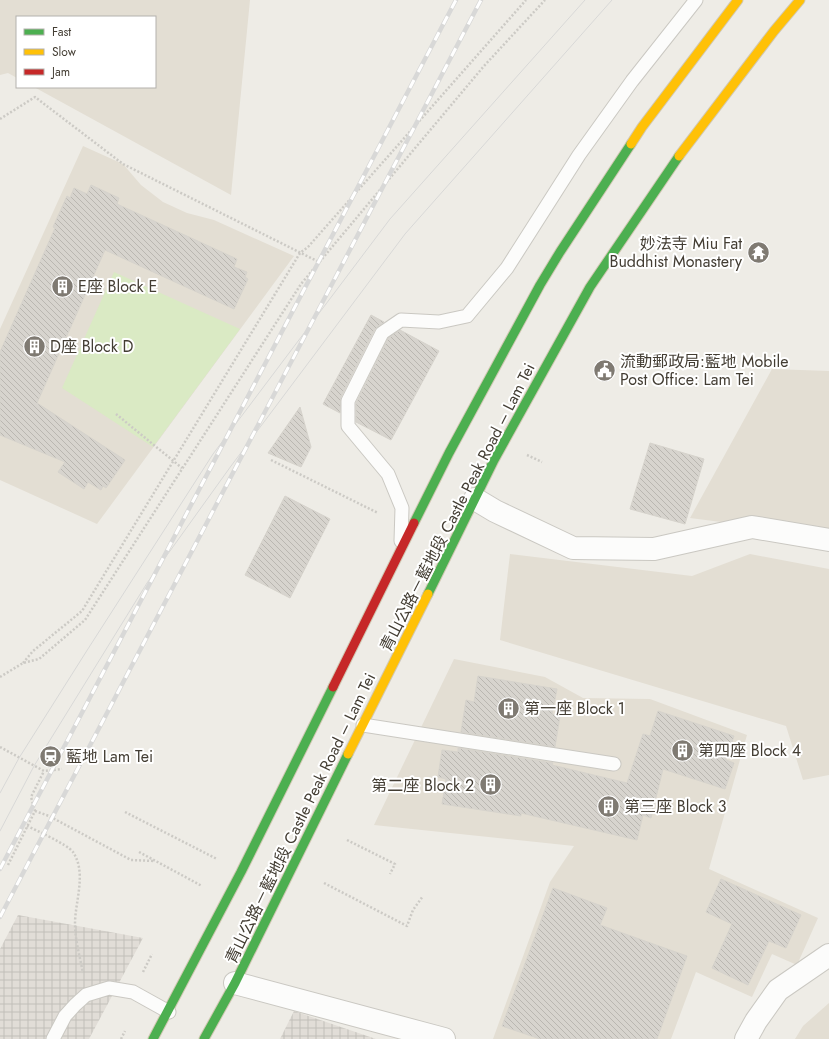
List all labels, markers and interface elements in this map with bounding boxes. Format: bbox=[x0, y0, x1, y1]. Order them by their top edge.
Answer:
legend bbox=[16, 16, 156, 88]
text: Fast bbox=[52, 23, 71, 41]
text: Slow bbox=[52, 43, 77, 61]
text: Jam bbox=[50, 63, 70, 81]
place label: 妙法寺 Miu Fat Buddhist Monastery bbox=[609, 232, 743, 273]
temple icon: 妙法寺 Miu Fat Buddhist Monastery bbox=[745, 239, 771, 265]
building icon: E座 Block E bbox=[49, 273, 75, 299]
place label: E座 Block E bbox=[78, 275, 157, 298]
building icon: D座 Block D bbox=[22, 333, 48, 359]
place label: D座 Block D bbox=[50, 335, 134, 358]
place label: 流動郵政局:藍地 Mobile Post Office: Lam Tei bbox=[620, 350, 789, 391]
public building icon: 流動郵政局:藍地 Mobile Post Office: Lam Tei bbox=[591, 357, 617, 383]
street label: 青山公路－藍地段 Castle Peak Road – Lam Tei bbox=[374, 359, 541, 655]
street label: 青山公路－藍地段 Castle Peak Road – Lam Tei bbox=[220, 669, 381, 967]
building icon: 第一座 Block 1 bbox=[496, 695, 522, 721]
place label: 第一座 Block 1 bbox=[524, 697, 625, 720]
building icon: 第四座 Block 4 bbox=[670, 737, 696, 763]
place label: 第四座 Block 4 bbox=[698, 739, 801, 762]
station icon: 藍地 Lam Tei bbox=[38, 743, 64, 769]
place label: 藍地 Lam Tei bbox=[66, 745, 153, 768]
building icon: 第二座 Block 2 bbox=[477, 772, 503, 798]
place label: 第二座 Block 2 bbox=[371, 774, 474, 797]
building icon: 第三座 Block 3 bbox=[596, 793, 622, 819]
place label: 第三座 Block 3 bbox=[624, 795, 727, 818]

